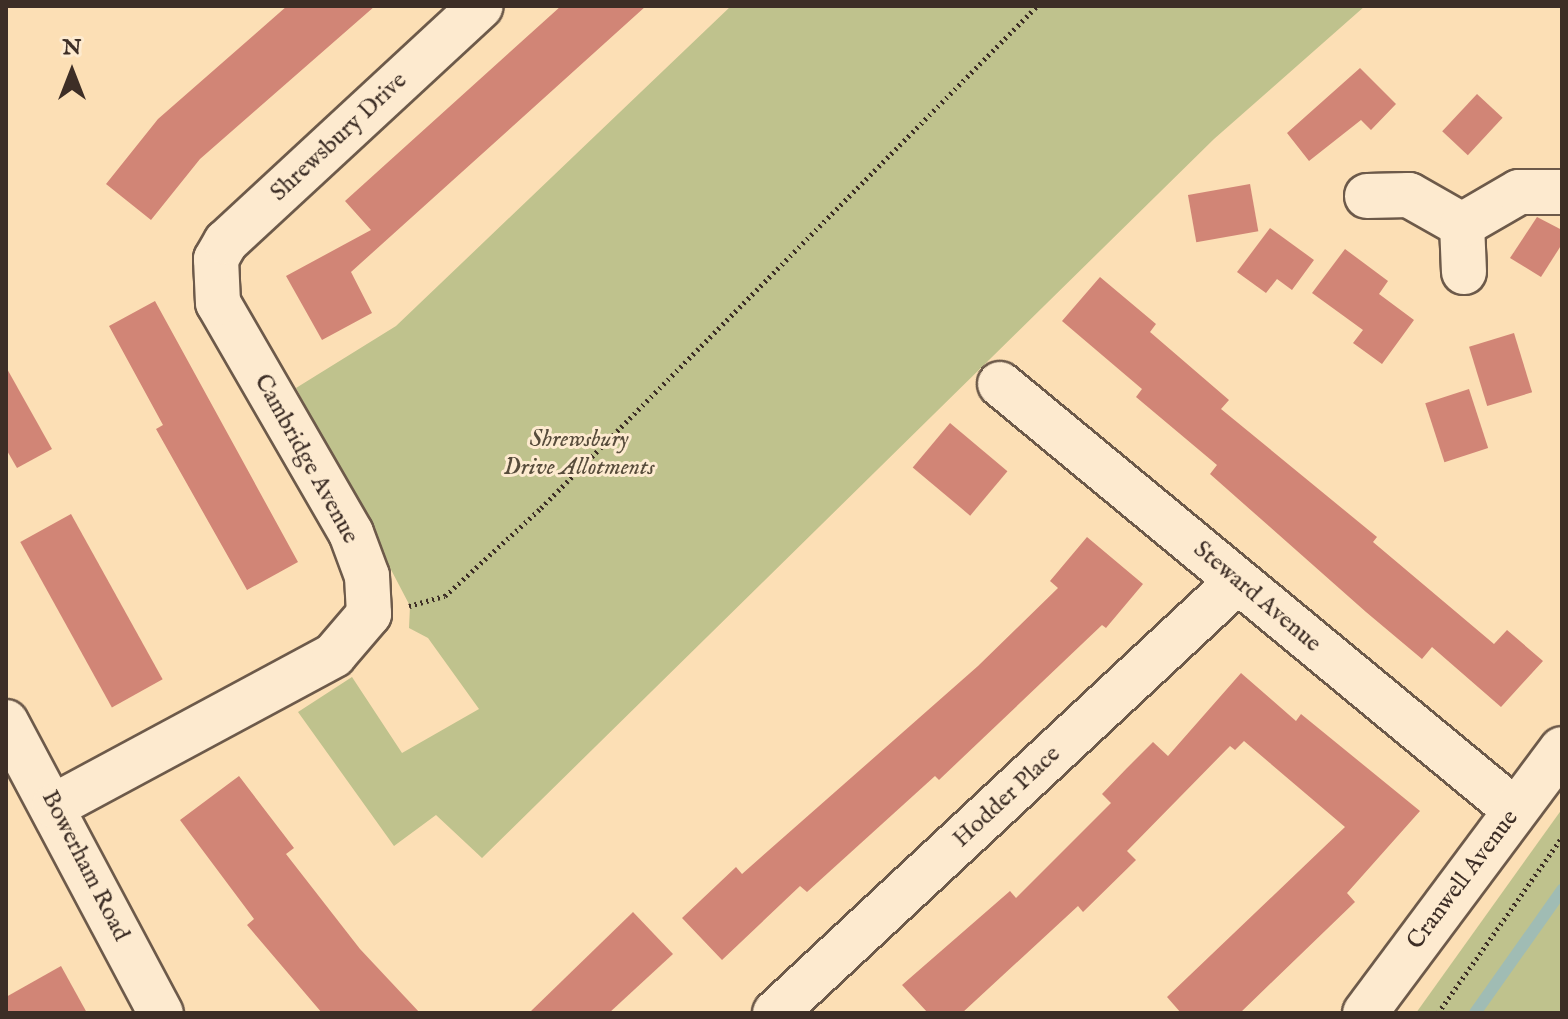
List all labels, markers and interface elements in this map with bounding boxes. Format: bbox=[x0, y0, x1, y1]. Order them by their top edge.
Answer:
north arrow bbox=[32, 32, 112, 112]
text: N bbox=[62, 34, 82, 62]
street label: Shrewsbury Drive bbox=[265, 66, 413, 208]
street label: Cambridge Avenue bbox=[248, 369, 364, 549]
park label: Shrewsbury Drive Allotments bbox=[504, 426, 654, 482]
street label: Steward Avenue bbox=[1187, 535, 1327, 659]
street label: Hodder Place bbox=[947, 740, 1067, 854]
street label: Bowerham Road bbox=[35, 786, 135, 946]
street label: Cranwell Avenue bbox=[1401, 805, 1525, 955]

